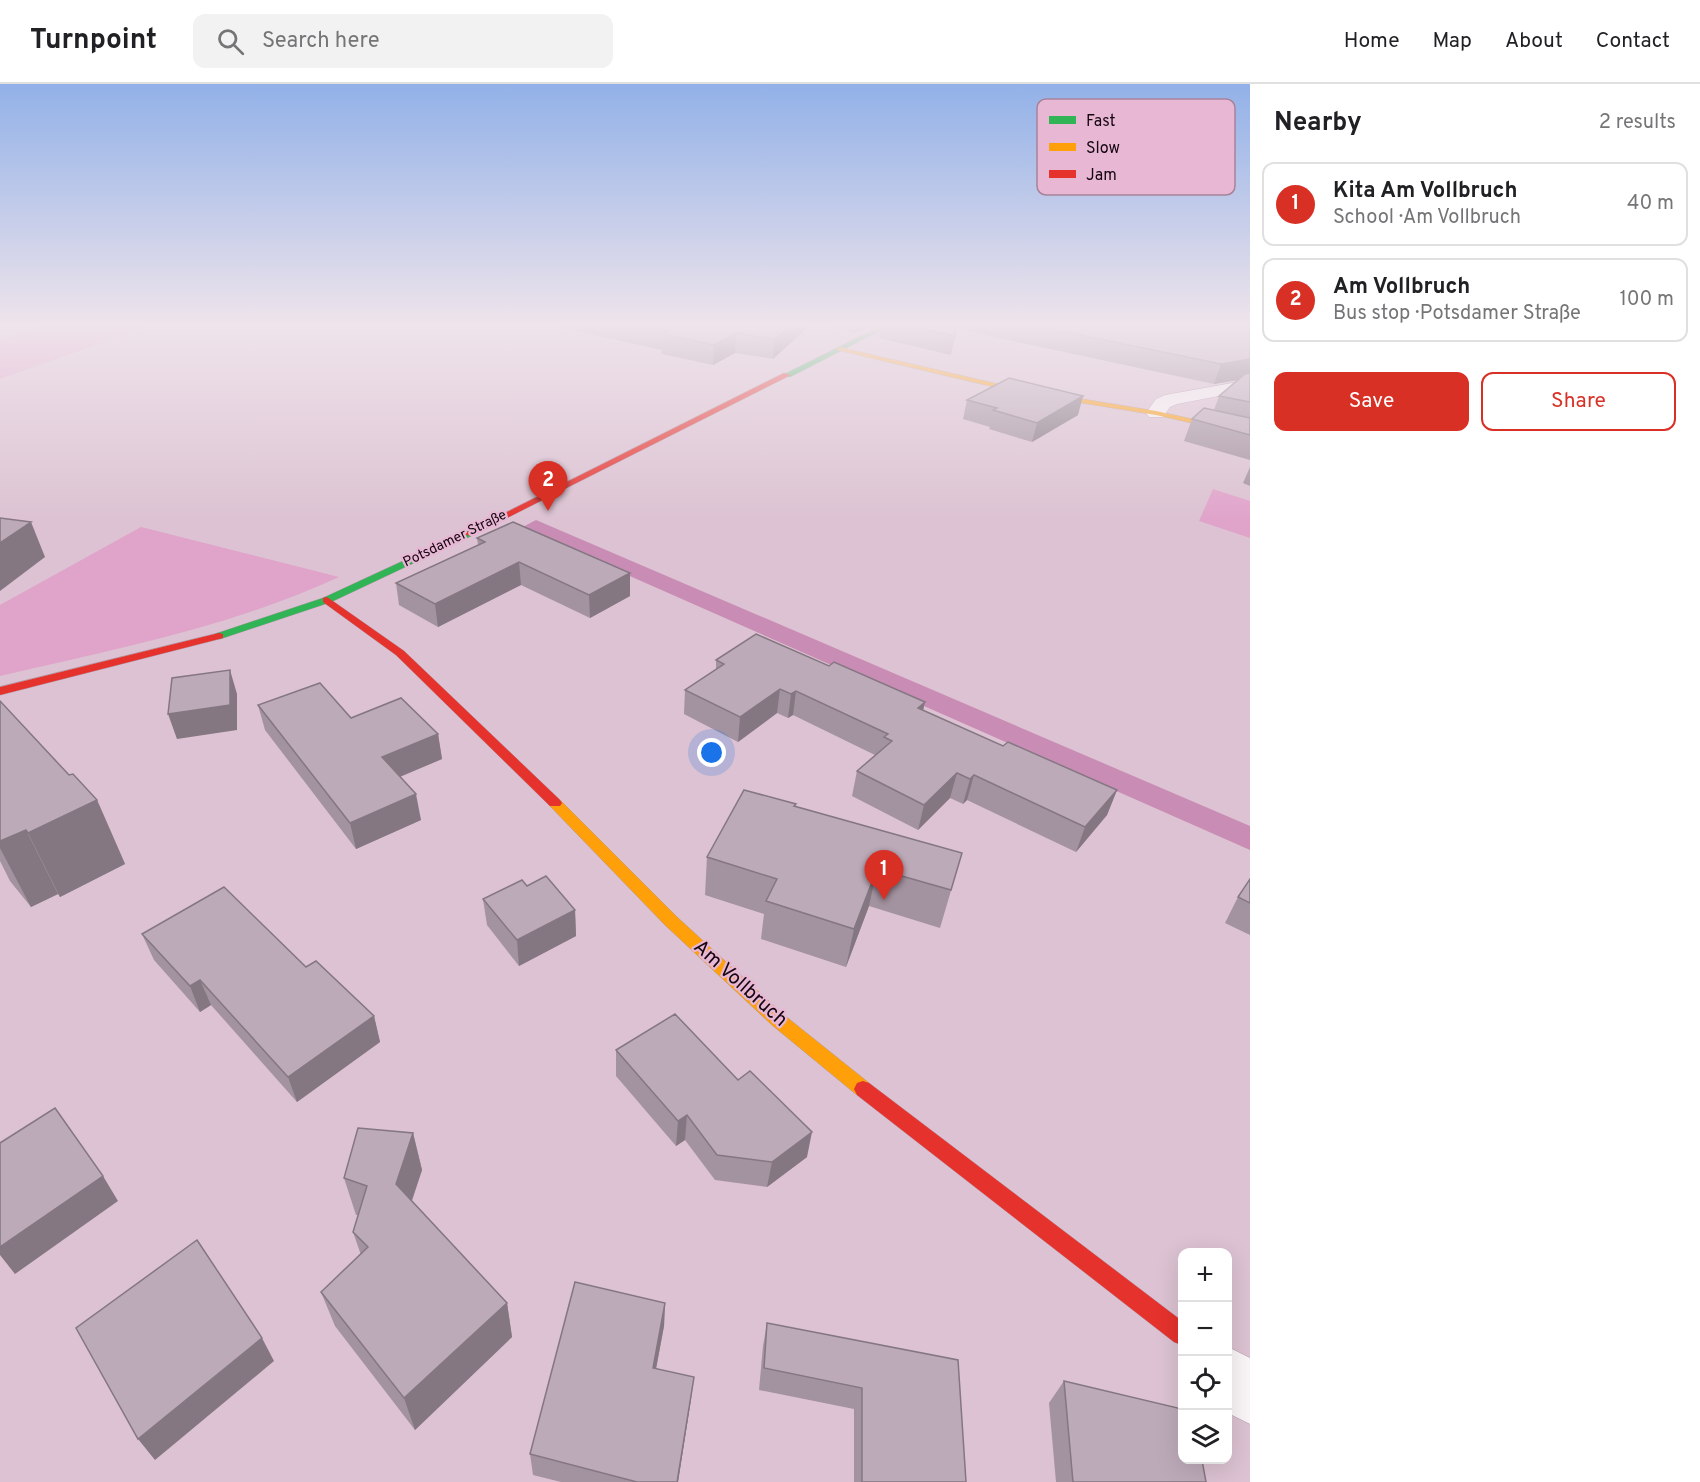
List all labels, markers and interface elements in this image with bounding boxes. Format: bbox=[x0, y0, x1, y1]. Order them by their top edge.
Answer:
search box bbox=[193, 14, 613, 68]
text: Turnpoint bbox=[30, 23, 157, 59]
icon: search bbox=[214, 25, 247, 58]
text: Search here bbox=[262, 28, 379, 55]
text: Home bbox=[1344, 28, 1400, 55]
text: Map bbox=[1433, 28, 1472, 55]
text: About bbox=[1505, 28, 1563, 55]
text: Contact bbox=[1596, 28, 1670, 55]
legend bbox=[1037, 99, 1235, 195]
text: Nearby bbox=[1274, 107, 1362, 140]
text: 2 results bbox=[1599, 110, 1676, 136]
text: Fast bbox=[1086, 112, 1116, 132]
text: Slow bbox=[1086, 139, 1120, 159]
text: Jam bbox=[1086, 166, 1117, 186]
text: Kita Am Vollbruch bbox=[1333, 178, 1518, 205]
text: 1 bbox=[1292, 191, 1300, 217]
text: 40 m bbox=[1627, 191, 1674, 217]
text: School · Am Vollbruch bbox=[1333, 205, 1521, 231]
text: Am Vollbruch bbox=[1333, 274, 1470, 301]
text: 2 bbox=[1289, 287, 1302, 313]
text: 100 m bbox=[1619, 287, 1674, 313]
text: Bus stop · Potsdamer Straße bbox=[1333, 301, 1581, 327]
button: Save bbox=[1274, 372, 1469, 431]
button: Share bbox=[1481, 372, 1676, 431]
pin: 2 bbox=[528, 462, 568, 511]
street label: Potsdamer Straße bbox=[401, 507, 509, 571]
your location bbox=[697, 738, 726, 767]
pin: 1 bbox=[864, 850, 904, 900]
street label: Am Vollbruch bbox=[687, 935, 793, 1033]
map controls bbox=[1178, 1248, 1232, 1464]
button: + bbox=[1178, 1248, 1232, 1302]
button: − bbox=[1178, 1302, 1232, 1356]
button: locate bbox=[1178, 1356, 1232, 1410]
button: layers bbox=[1178, 1410, 1232, 1464]

